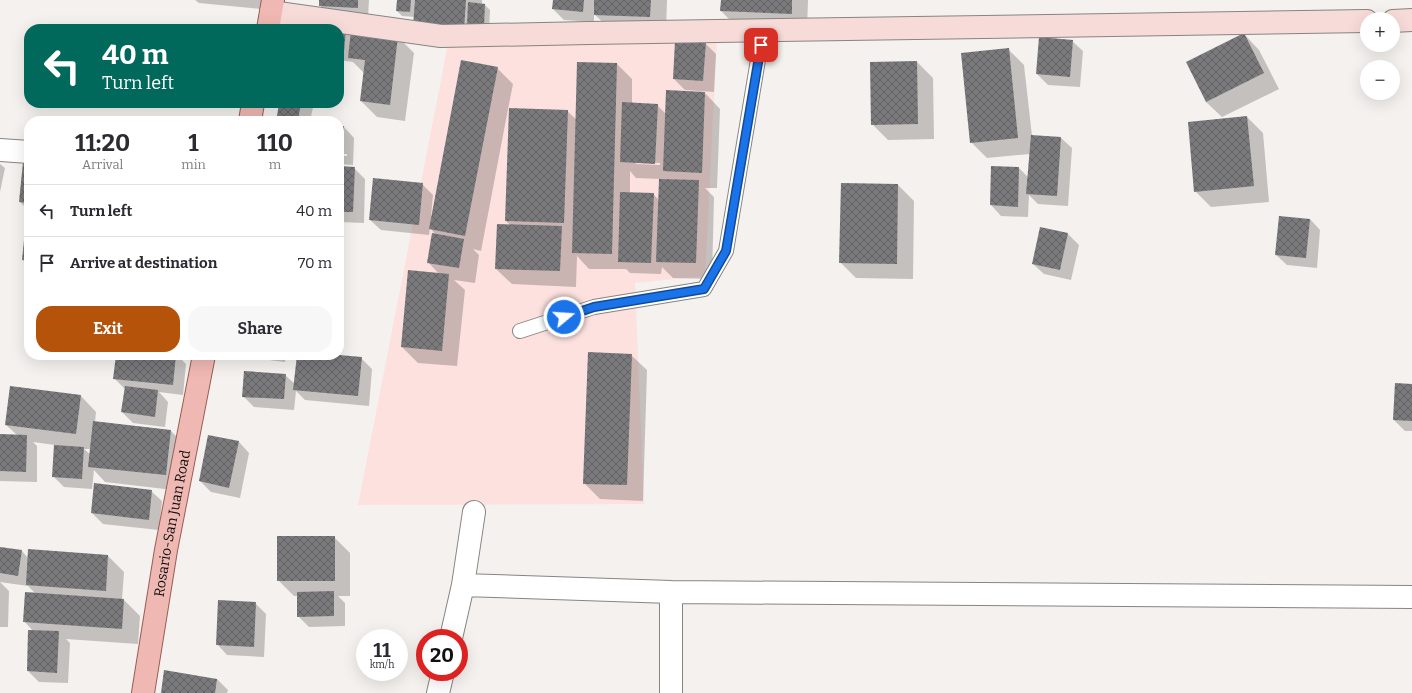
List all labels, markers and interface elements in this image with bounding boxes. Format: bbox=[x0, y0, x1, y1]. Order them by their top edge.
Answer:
map controls bbox=[1360, 12, 1400, 100]
button: + bbox=[1360, 12, 1400, 52]
pin bbox=[744, 28, 778, 62]
icon: arrive bbox=[750, 34, 772, 56]
text: 40 m bbox=[102, 38, 169, 71]
icon: left bbox=[36, 40, 88, 92]
button: − bbox=[1360, 60, 1400, 100]
text: Turn left bbox=[102, 72, 174, 94]
text: 11:20 bbox=[75, 129, 130, 157]
text: 1 bbox=[188, 129, 199, 157]
text: 110 bbox=[257, 129, 293, 157]
text: Arrival bbox=[82, 157, 123, 172]
text: min bbox=[181, 157, 206, 172]
text: m bbox=[269, 157, 281, 172]
icon: left bbox=[36, 200, 58, 222]
text: Turn left bbox=[70, 202, 132, 220]
text: 40 m bbox=[296, 202, 332, 220]
icon: arrive bbox=[36, 252, 58, 274]
text: Arrive at destination bbox=[70, 254, 217, 272]
text: 70 m bbox=[298, 254, 332, 272]
position arrow bbox=[543, 296, 585, 338]
button: Exit bbox=[36, 306, 180, 352]
button: Share bbox=[188, 306, 332, 352]
street label: Rosario-San Juan Road bbox=[150, 449, 194, 598]
speed limit sign: 20 bbox=[416, 629, 468, 681]
text: 11 bbox=[373, 638, 391, 662]
text: km/h bbox=[370, 659, 394, 671]

